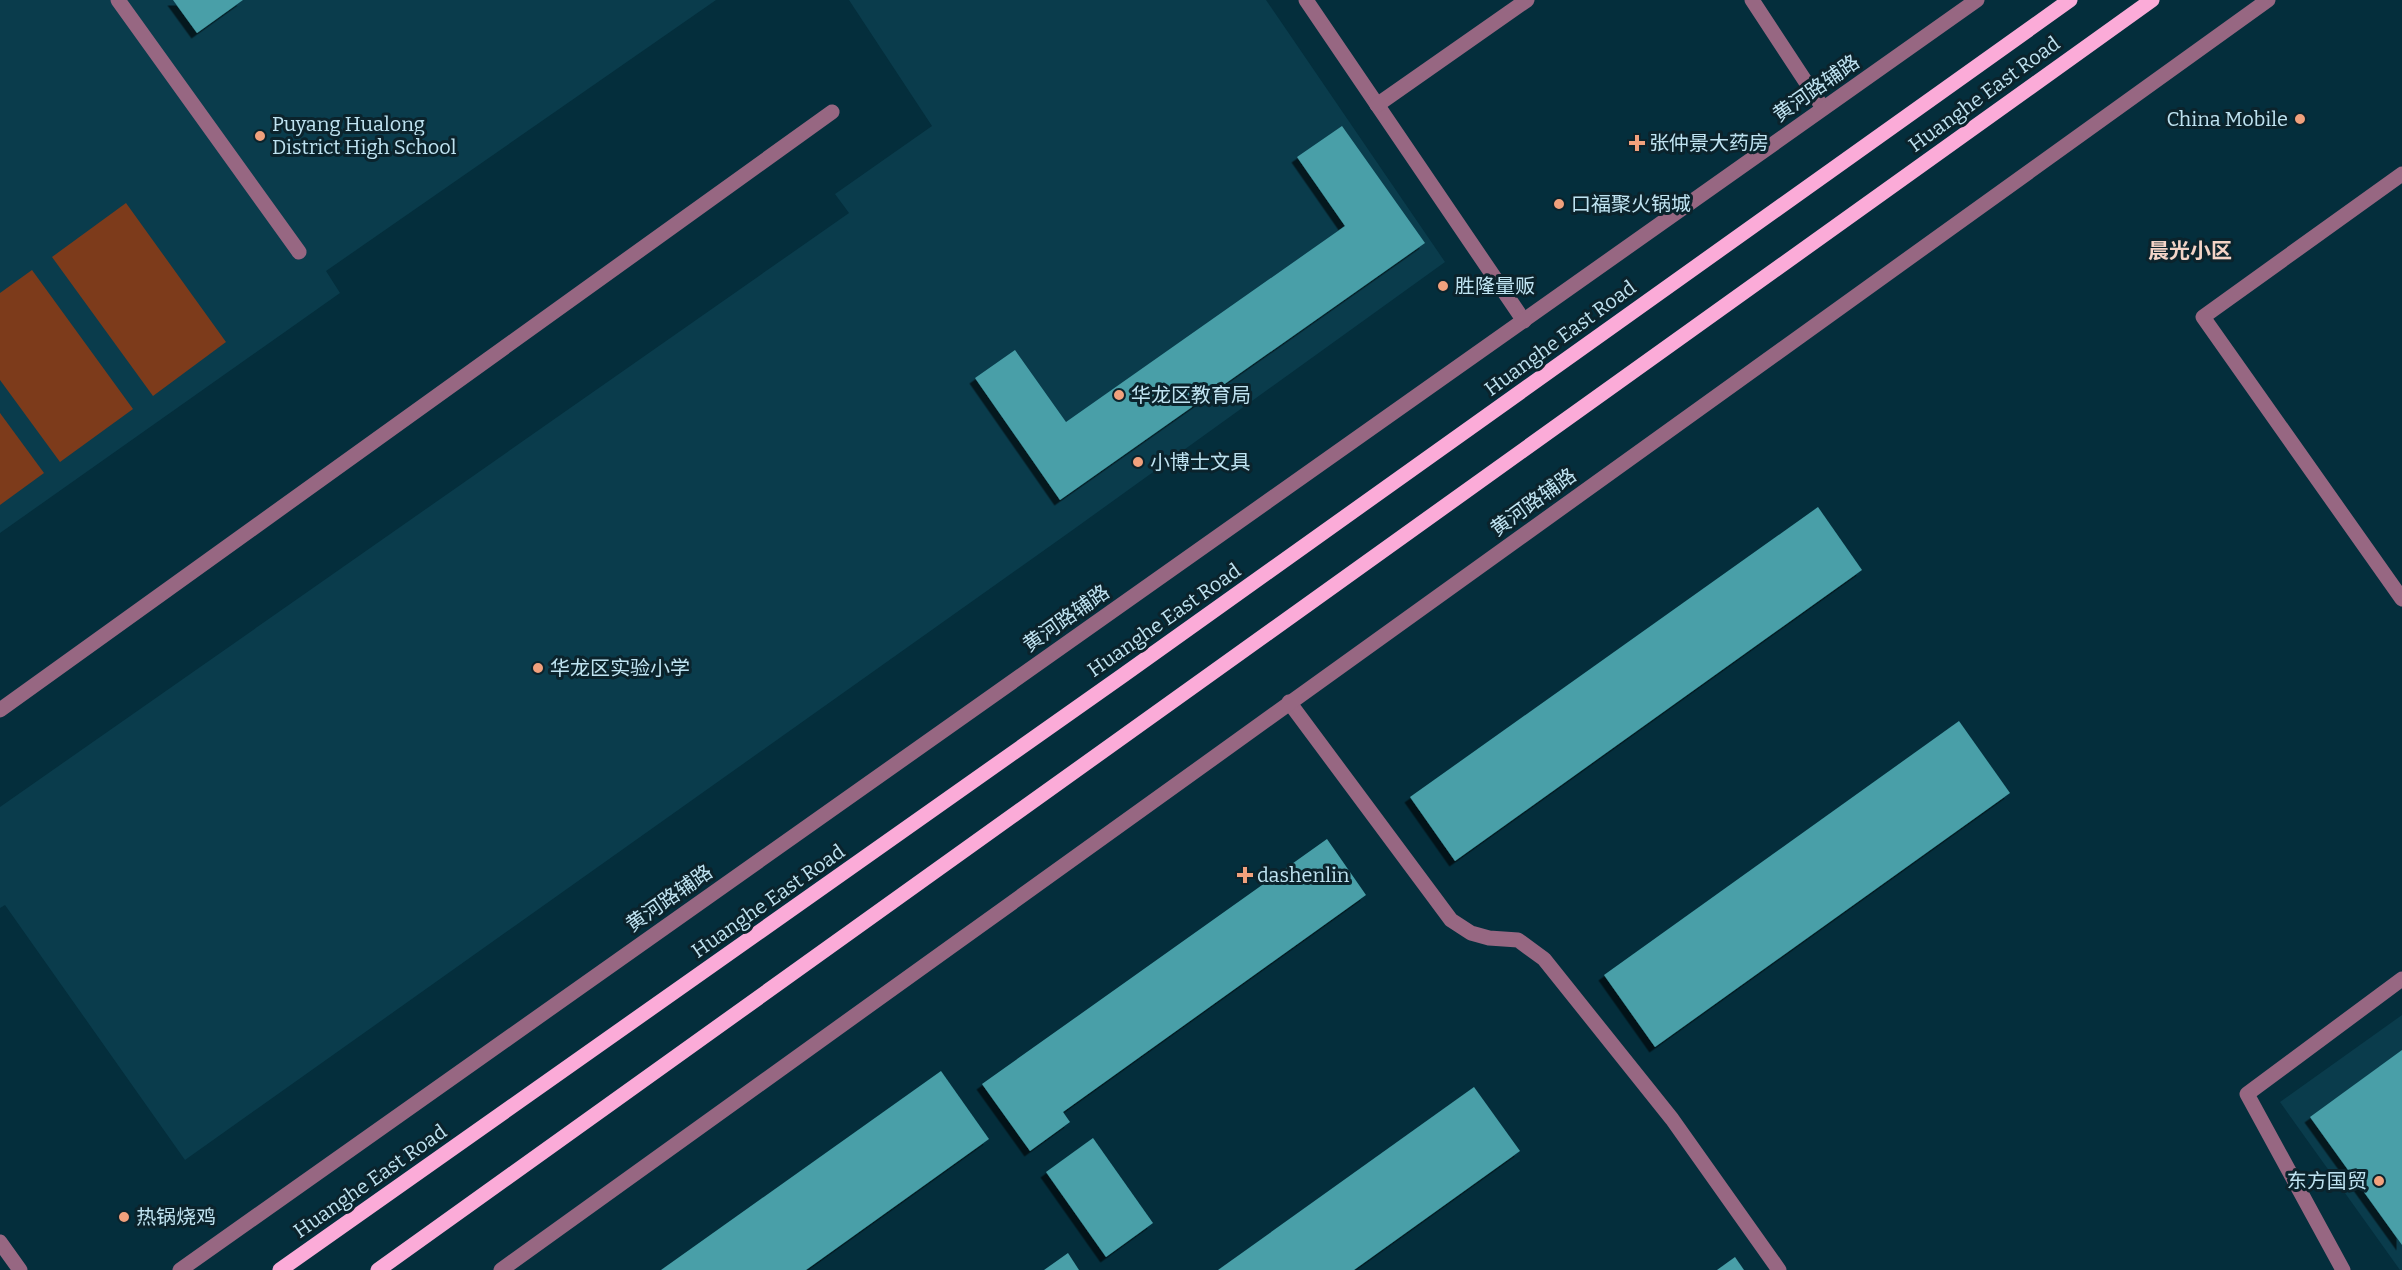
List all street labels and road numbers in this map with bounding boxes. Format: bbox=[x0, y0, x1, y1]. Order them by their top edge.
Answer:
street label: Huanghe East Road bbox=[1904, 31, 2064, 157]
street label: 黄河路辅路 bbox=[1768, 49, 1864, 127]
street label: Huanghe East Road bbox=[1480, 275, 1640, 401]
street label: 黄河路辅路 bbox=[1485, 463, 1581, 541]
street label: Huanghe East Road bbox=[1083, 558, 1245, 682]
street label: 黄河路辅路 bbox=[1018, 579, 1114, 657]
street label: Huanghe East Road bbox=[687, 839, 849, 963]
street label: 黄河路辅路 bbox=[621, 859, 717, 937]
street label: Huanghe East Road bbox=[289, 1119, 451, 1243]

